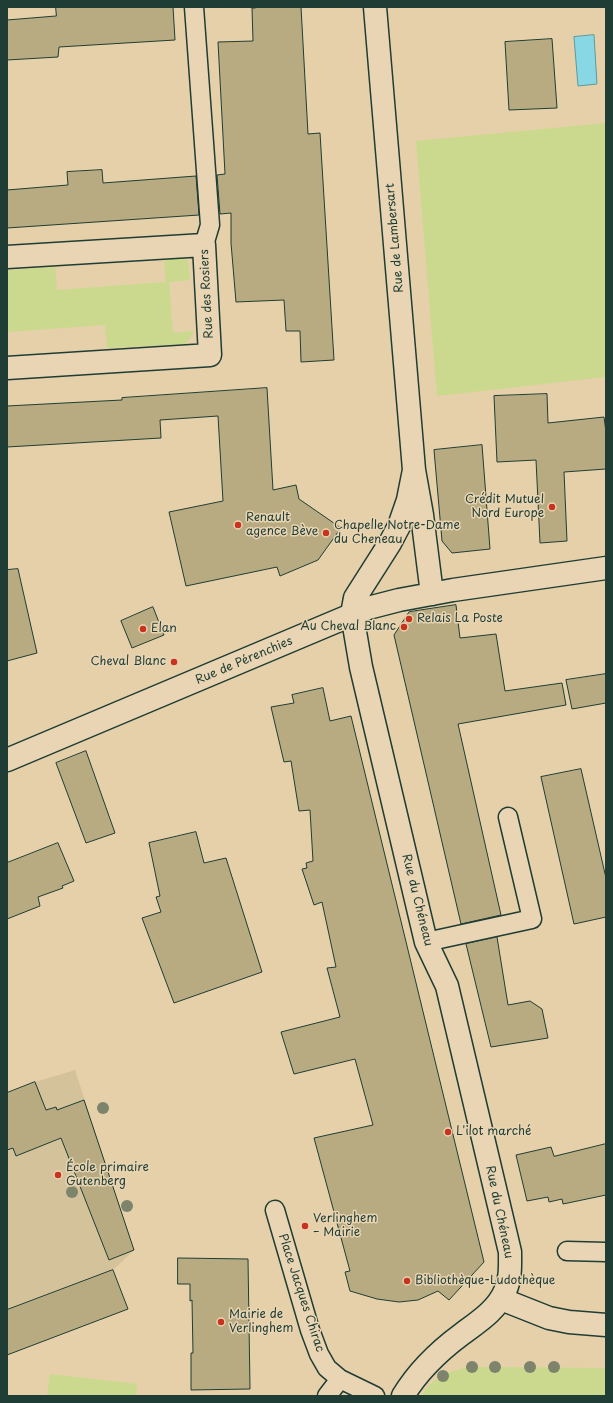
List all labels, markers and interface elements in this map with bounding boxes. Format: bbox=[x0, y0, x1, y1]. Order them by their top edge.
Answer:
street label: Rue de Lambersart bbox=[383, 183, 407, 293]
street label: Rue des Rosiers bbox=[197, 249, 217, 339]
place label: Crédit Mutuel Nord Europe bbox=[465, 493, 544, 521]
marker: Crédit Mutuel Nord Europe bbox=[547, 502, 557, 512]
place label: Renault agence Bève bbox=[246, 511, 318, 539]
place label: Chapelle Notre-Dame du Cheneau bbox=[334, 519, 460, 547]
marker: Renault agence Bève bbox=[233, 520, 243, 530]
marker: Chapelle Notre-Dame du Cheneau bbox=[321, 528, 331, 538]
place label: Relais La Poste bbox=[417, 612, 503, 626]
marker: Relais La Poste bbox=[404, 614, 414, 624]
place label: Au Cheval Blanc bbox=[300, 620, 396, 634]
place label: Elan bbox=[151, 622, 177, 636]
marker: Au Cheval Blanc bbox=[399, 622, 409, 632]
marker: Elan bbox=[138, 624, 148, 634]
street label: Rue de Pérenchies bbox=[193, 634, 295, 688]
place label: Cheval Blanc bbox=[91, 655, 166, 669]
marker: Cheval Blanc bbox=[169, 657, 179, 667]
street label: Rue du Chéneau bbox=[399, 852, 435, 948]
place label: L'ilot marché bbox=[456, 1125, 531, 1139]
marker: L'ilot marché bbox=[443, 1127, 453, 1137]
place label: École primaire Gutenberg bbox=[66, 1161, 149, 1189]
street label: Rue du Chéneau bbox=[482, 1164, 516, 1260]
marker: École primaire Gutenberg bbox=[53, 1170, 63, 1180]
place label: Verlinghem – Mairie bbox=[313, 1212, 377, 1240]
marker: Verlinghem – Mairie bbox=[300, 1221, 310, 1231]
street label: Place Jacques Chirac bbox=[275, 1232, 327, 1354]
place label: Bibliothèque-Ludothèque bbox=[415, 1274, 555, 1288]
marker: Bibliothèque-Ludothèque bbox=[402, 1276, 412, 1286]
place label: Mairie de Verlinghem bbox=[229, 1308, 293, 1336]
marker: Mairie de Verlinghem bbox=[216, 1317, 226, 1327]

